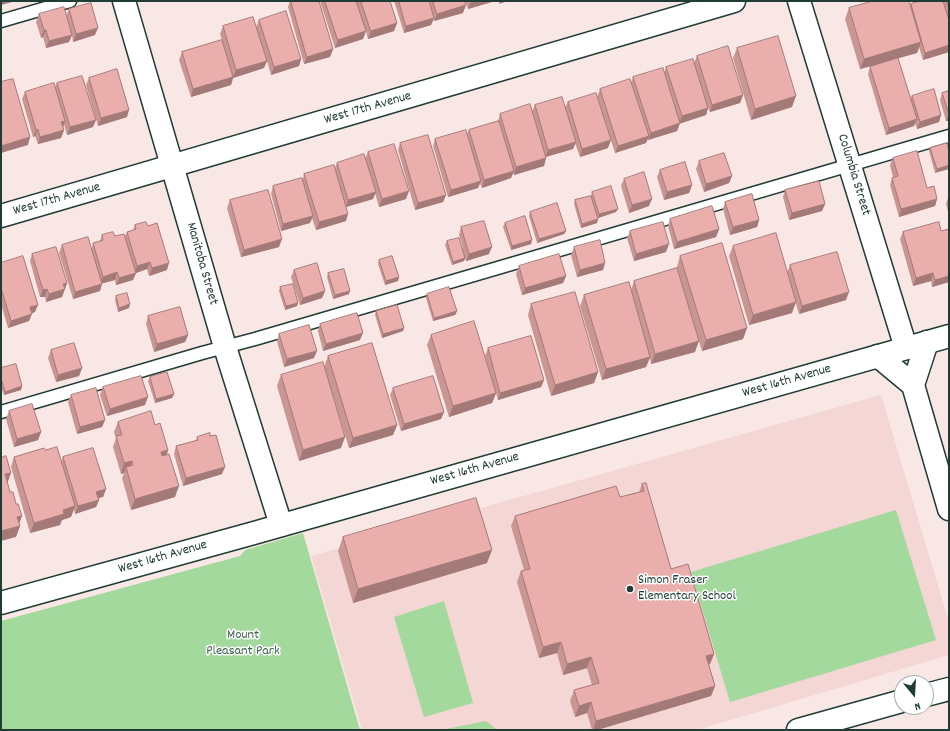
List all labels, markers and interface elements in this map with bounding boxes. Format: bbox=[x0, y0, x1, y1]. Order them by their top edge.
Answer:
street label: West 17th Avenue bbox=[322, 89, 414, 129]
street label: Columbia Street bbox=[833, 132, 873, 218]
street label: West 17th Avenue bbox=[11, 180, 103, 220]
street label: Manitoba Street bbox=[181, 221, 221, 307]
street label: West 16th Avenue bbox=[741, 361, 833, 403]
street label: West 16th Avenue bbox=[429, 449, 521, 491]
street label: West 16th Avenue bbox=[117, 537, 209, 579]
place label: Simon Fraser Elementary School bbox=[638, 573, 736, 606]
marker: Simon Fraser Elementary School bbox=[625, 584, 635, 594]
park label: Mount Pleasant Park bbox=[206, 628, 280, 660]
north arrow bbox=[894, 675, 934, 715]
text: N bbox=[912, 697, 922, 714]

